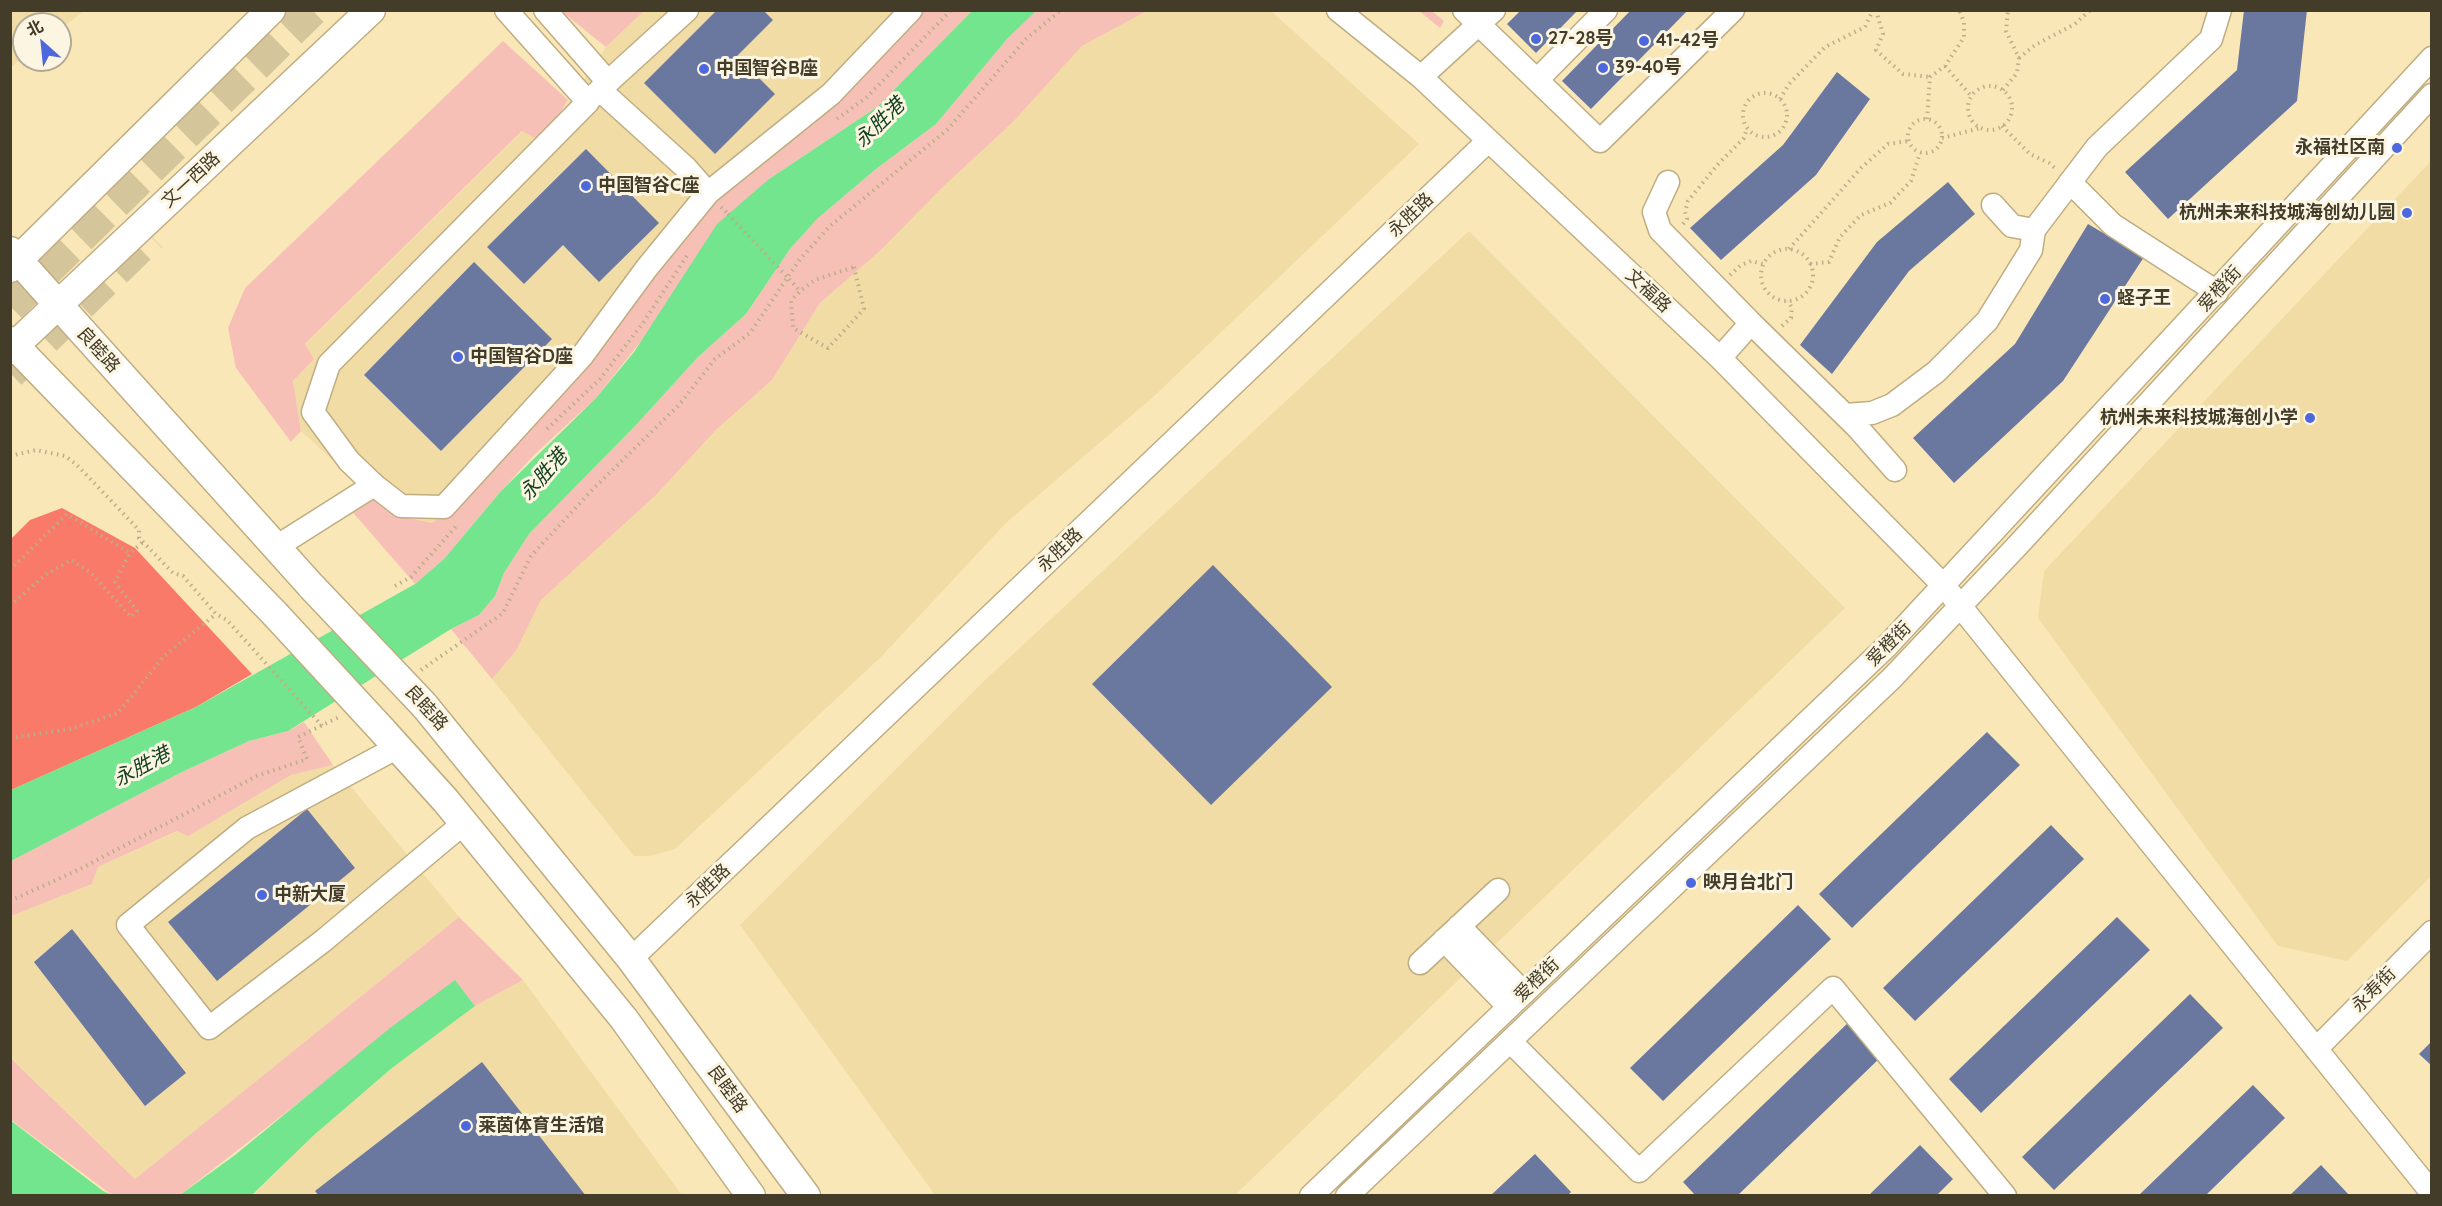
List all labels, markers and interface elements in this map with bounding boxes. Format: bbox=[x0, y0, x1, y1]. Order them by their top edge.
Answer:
north arrow bbox=[12, 12, 72, 72]
text: 北 bbox=[23, 15, 46, 40]
place label: 27-28号 bbox=[1548, 28, 1613, 50]
place label: 41-42号 bbox=[1656, 30, 1719, 52]
marker: 27-28号 bbox=[1529, 32, 1543, 46]
marker: 41-42号 bbox=[1637, 34, 1651, 48]
place label: 39-40号 bbox=[1615, 57, 1682, 79]
place label: 中国智谷B座 bbox=[716, 58, 818, 80]
marker: 39-40号 bbox=[1596, 61, 1610, 75]
marker: 中国智谷B座 bbox=[697, 62, 711, 76]
water label: 永胜港 bbox=[850, 94, 910, 152]
place label: 永福社区南 bbox=[2295, 137, 2385, 159]
marker: 永福社区南 bbox=[2390, 141, 2404, 155]
street label: 文一西路 bbox=[157, 148, 225, 212]
place label: 中国智谷C座 bbox=[598, 175, 699, 197]
marker: 中国智谷C座 bbox=[579, 179, 593, 193]
street label: 永胜路 bbox=[1384, 188, 1438, 242]
place label: 杭州未来科技城海创幼儿园 bbox=[2179, 202, 2395, 224]
marker: 杭州未来科技城海创幼儿园 bbox=[2400, 206, 2414, 220]
street label: 爱橙街 bbox=[2194, 262, 2246, 316]
street label: 文福路 bbox=[1621, 265, 1675, 317]
place label: 蛏子王 bbox=[2117, 288, 2171, 310]
marker: 蛏子王 bbox=[2098, 292, 2112, 306]
street label: 良睦路 bbox=[72, 323, 124, 377]
place label: 中国智谷D座 bbox=[470, 346, 573, 368]
marker: 中国智谷D座 bbox=[451, 350, 465, 364]
place label: 杭州未来科技城海创小学 bbox=[2100, 407, 2298, 429]
marker: 杭州未来科技城海创小学 bbox=[2303, 411, 2317, 425]
water label: 永胜港 bbox=[515, 444, 573, 506]
street label: 永胜路 bbox=[1033, 523, 1087, 577]
street label: 爱橙街 bbox=[1862, 617, 1916, 671]
street label: 良睦路 bbox=[400, 681, 452, 735]
water label: 永胜港 bbox=[110, 742, 174, 792]
street label: 永胜路 bbox=[681, 859, 735, 913]
place label: 映月台北门 bbox=[1703, 872, 1793, 894]
marker: 映月台北门 bbox=[1684, 876, 1698, 890]
place label: 中新大厦 bbox=[274, 884, 346, 906]
marker: 中新大厦 bbox=[255, 888, 269, 902]
street label: 爱橙街 bbox=[1510, 953, 1564, 1007]
street label: 永寿街 bbox=[2347, 963, 2401, 1017]
street label: 良睦路 bbox=[702, 1061, 752, 1117]
place label: 莱茵体育生活馆 bbox=[478, 1115, 604, 1137]
marker: 莱茵体育生活馆 bbox=[459, 1119, 473, 1133]

